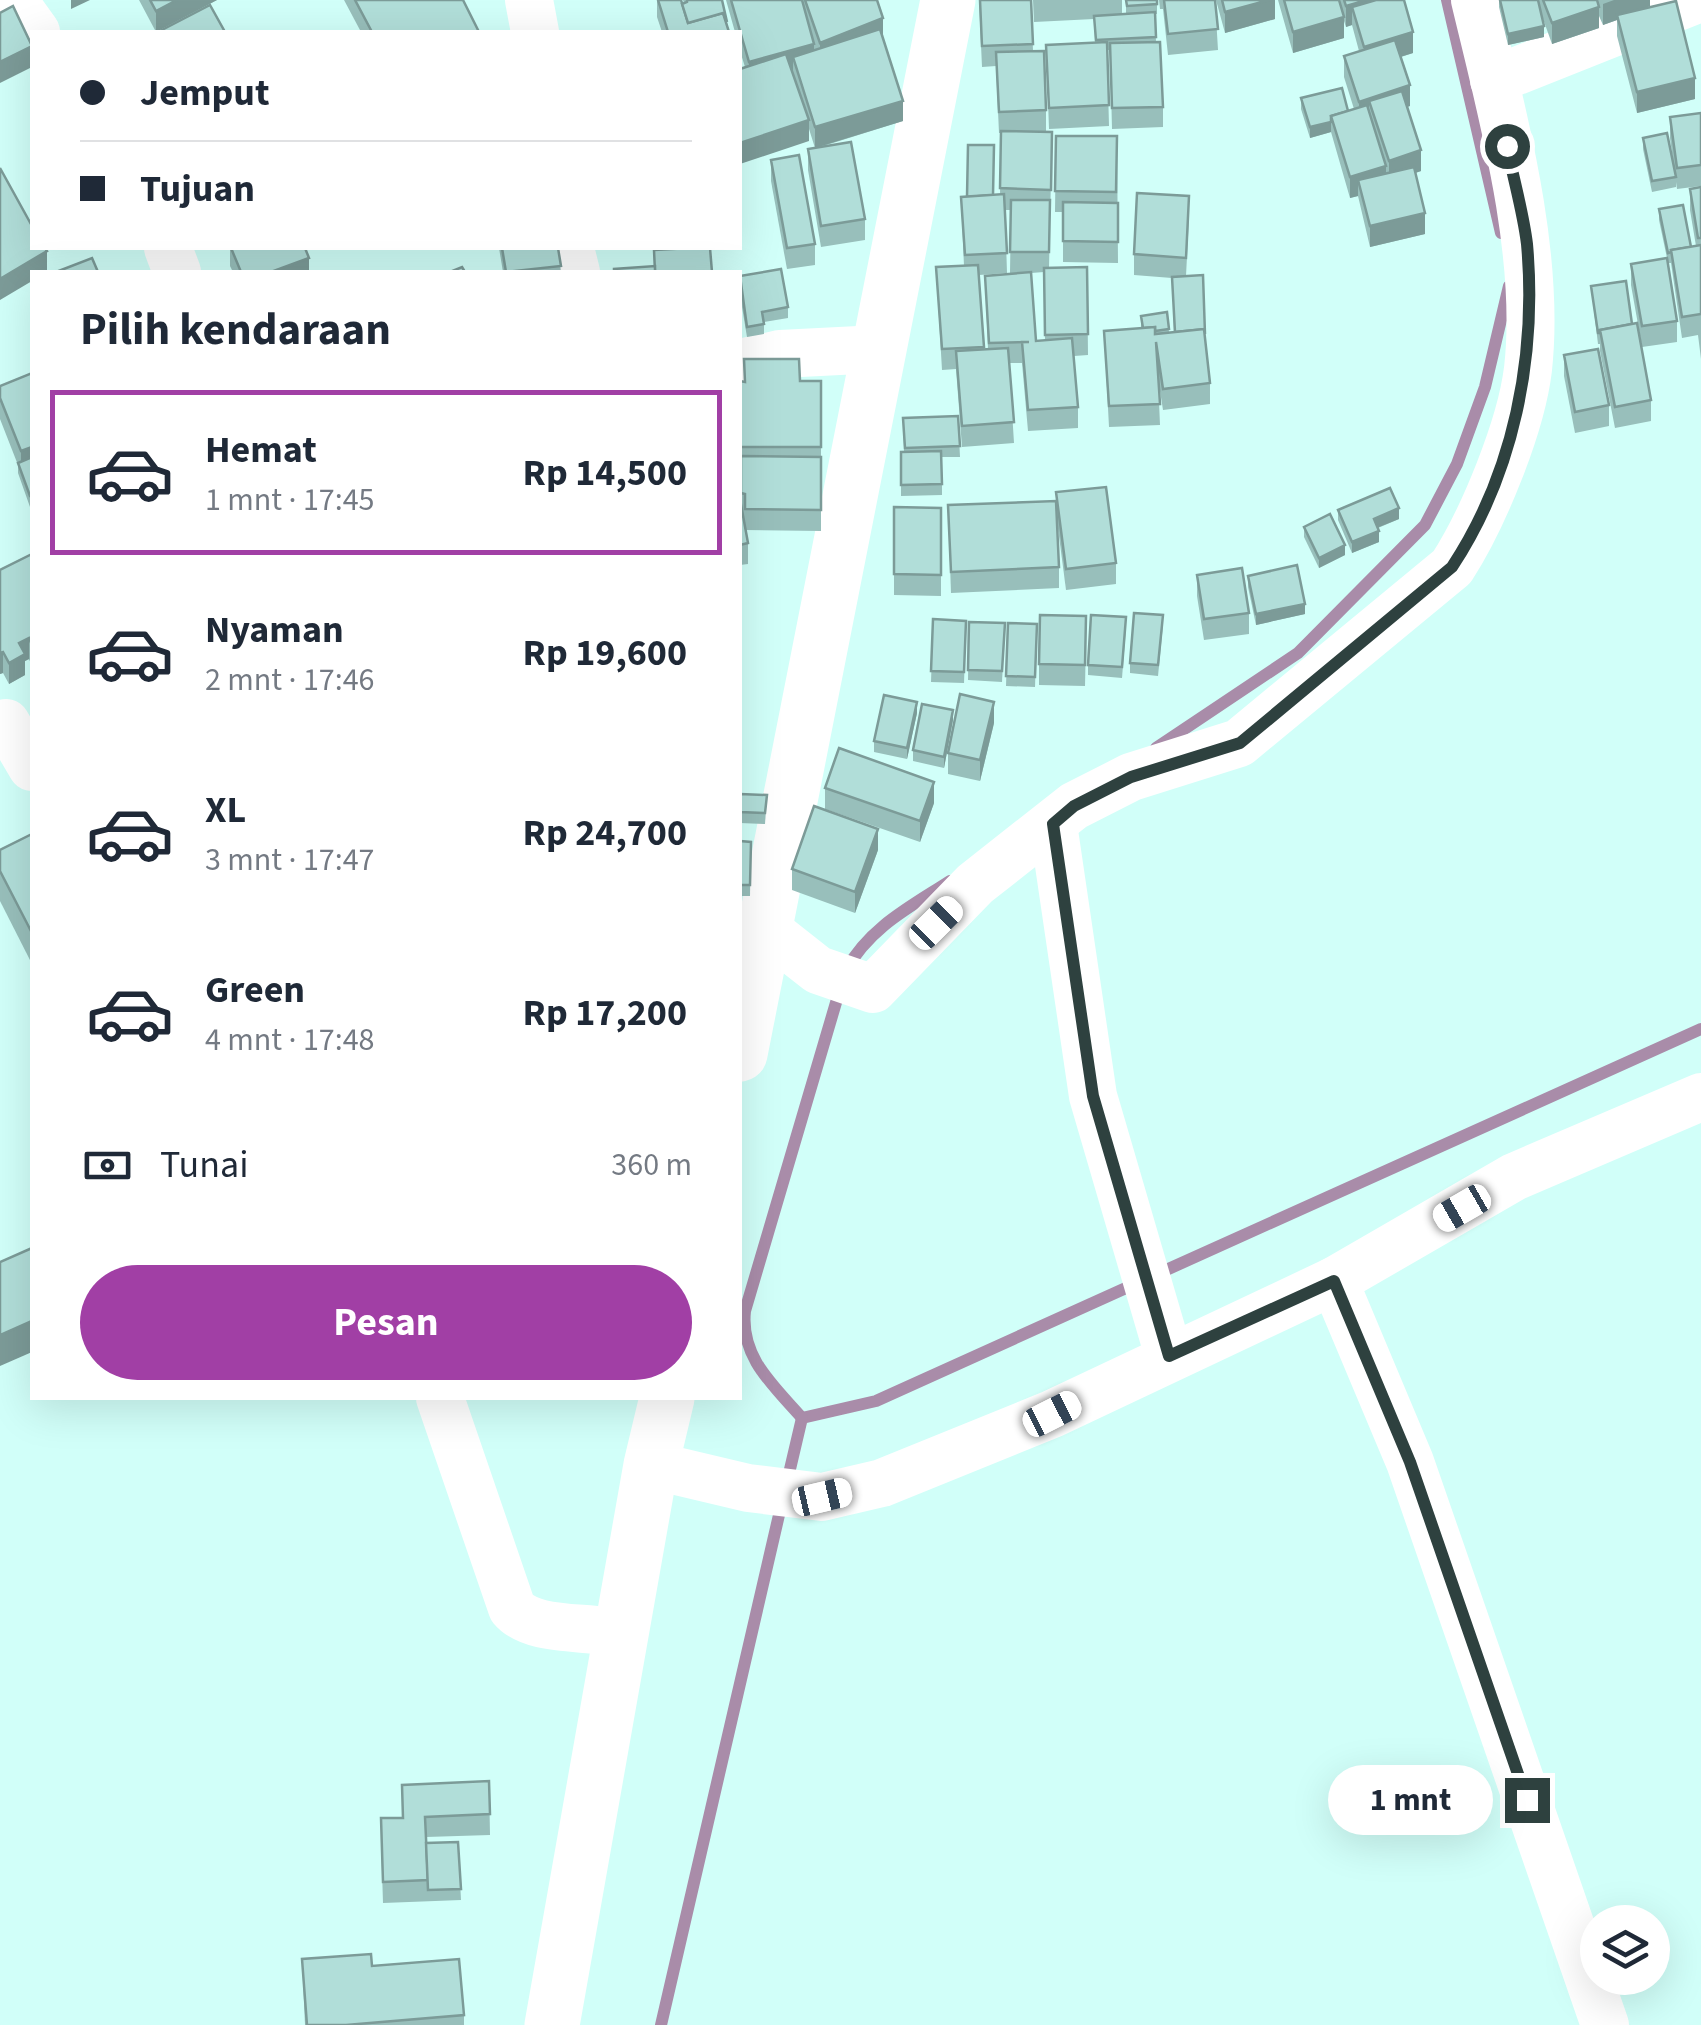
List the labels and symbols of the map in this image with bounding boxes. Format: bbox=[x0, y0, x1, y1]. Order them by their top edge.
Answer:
route start bbox=[1485, 124, 1530, 169]
car bbox=[904, 891, 968, 955]
car bbox=[1429, 1180, 1495, 1236]
car bbox=[1018, 1387, 1086, 1441]
car bbox=[789, 1476, 855, 1518]
callout: 1 mnt bbox=[1327, 1765, 1492, 1835]
route end bbox=[1505, 1778, 1550, 1823]

